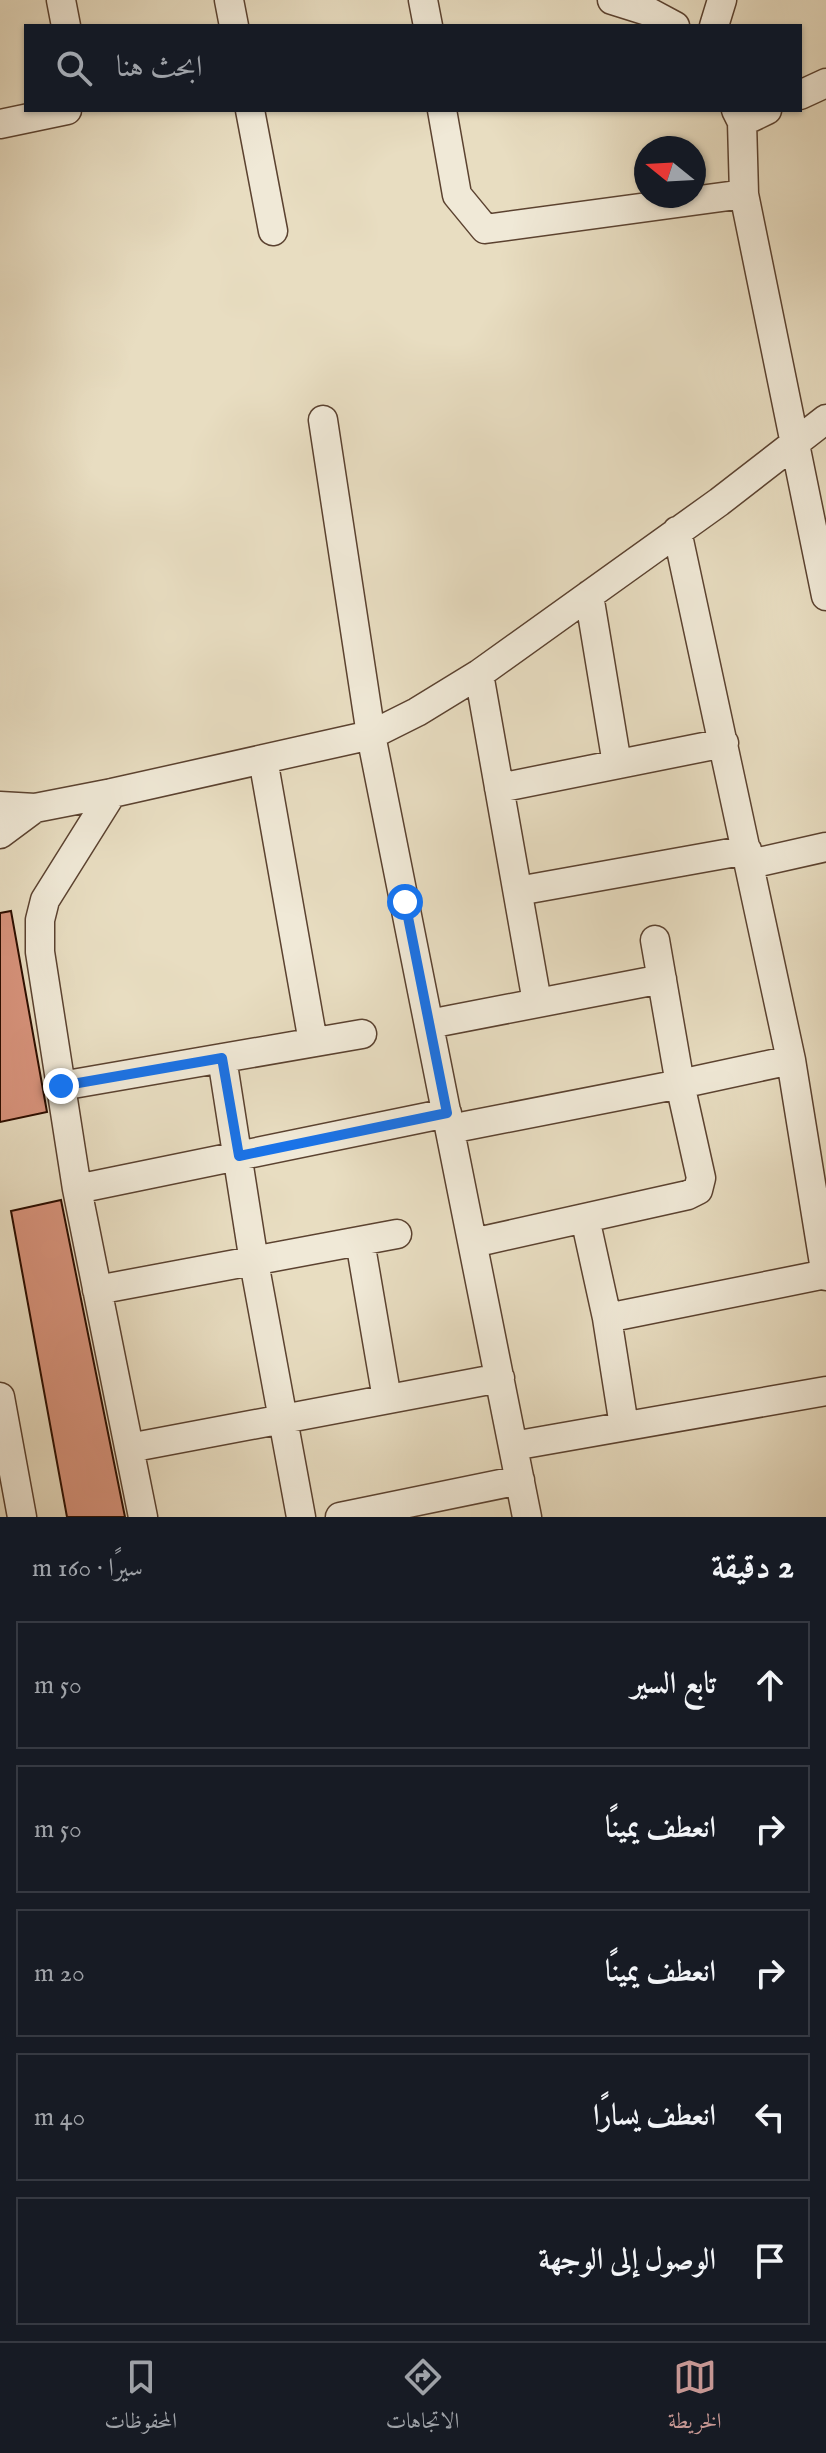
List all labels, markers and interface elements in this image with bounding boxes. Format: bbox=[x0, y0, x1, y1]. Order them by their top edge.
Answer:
search box bbox=[24, 24, 802, 112]
icon: search bbox=[52, 46, 96, 90]
text: ابحث هنا bbox=[116, 49, 203, 87]
north arrow bbox=[634, 136, 706, 208]
route start bbox=[387, 884, 423, 920]
route end bbox=[43, 1068, 79, 1104]
text: 2 دقيقة bbox=[711, 1546, 794, 1589]
text: سيرًا · 160 m bbox=[32, 1552, 143, 1585]
icon: ahead bbox=[748, 1663, 792, 1707]
text: تابع السير bbox=[631, 1666, 716, 1704]
text: 50 m bbox=[34, 1669, 82, 1702]
icon: right bbox=[748, 1807, 792, 1851]
text: انعطف يمينًا bbox=[605, 1810, 716, 1848]
text: 50 m bbox=[34, 1813, 82, 1846]
icon: right bbox=[748, 1951, 792, 1995]
text: انعطف يمينًا bbox=[605, 1954, 716, 1992]
text: 20 m bbox=[34, 1957, 85, 1990]
icon: left bbox=[748, 2095, 792, 2139]
text: انعطف يسارًا bbox=[593, 2098, 716, 2136]
text: 40 m bbox=[34, 2101, 85, 2134]
icon: arrive bbox=[748, 2239, 792, 2283]
text: الوصول إلى الوجهة bbox=[539, 2242, 716, 2280]
tab: المحفوظات bbox=[104, 2355, 177, 2442]
tab: الاتجاهات bbox=[386, 2355, 459, 2442]
tab: الخريطة bbox=[668, 2355, 722, 2442]

